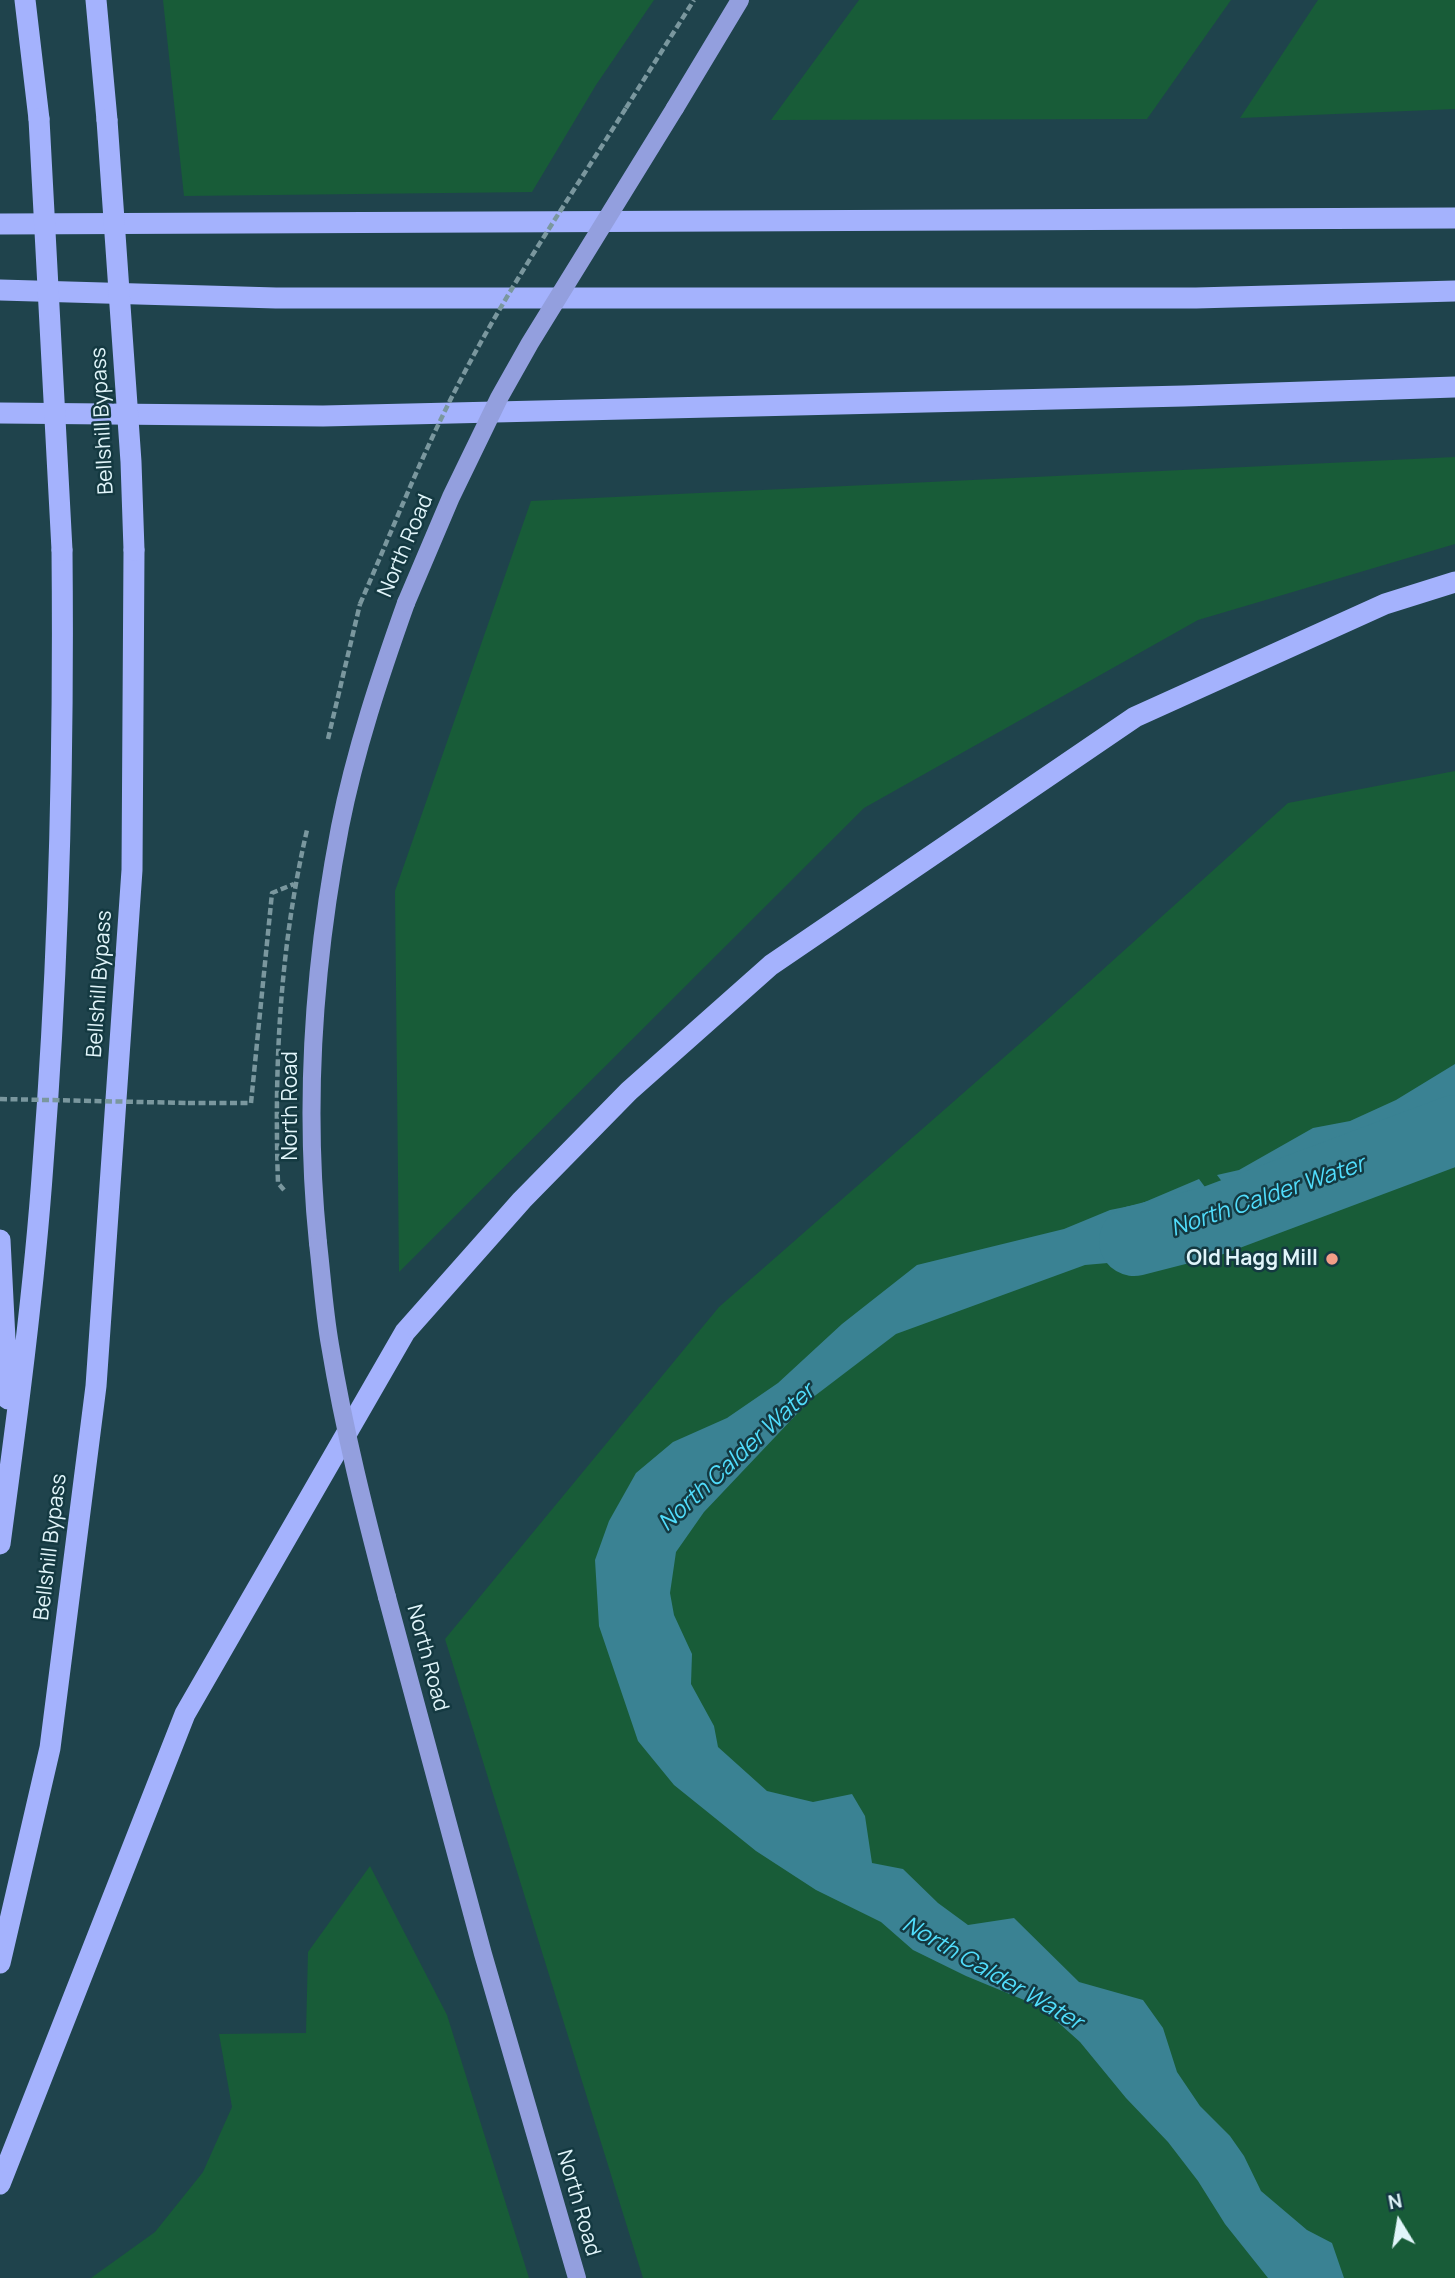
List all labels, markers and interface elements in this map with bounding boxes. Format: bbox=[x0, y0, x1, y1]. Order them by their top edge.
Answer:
street label: Bellshill Bypass bbox=[87, 347, 119, 495]
street label: North Road bbox=[373, 491, 439, 601]
street label: Bellshill Bypass bbox=[82, 910, 118, 1058]
street label: North Road bbox=[278, 1051, 304, 1161]
water label: North Calder Water bbox=[1167, 1151, 1369, 1243]
place label: Old Hagg Mill bbox=[1186, 1246, 1318, 1272]
marker: Old Hagg Mill bbox=[1324, 1251, 1340, 1267]
water label: North Calder Water bbox=[653, 1379, 821, 1537]
street label: Bellshill Bypass bbox=[30, 1472, 72, 1622]
street label: North Road bbox=[401, 1602, 453, 1714]
water label: North Calder Water bbox=[897, 1911, 1087, 2037]
street label: North Road bbox=[551, 2147, 605, 2259]
north arrow bbox=[1364, 2187, 1434, 2257]
text: N bbox=[1386, 2187, 1404, 2215]

